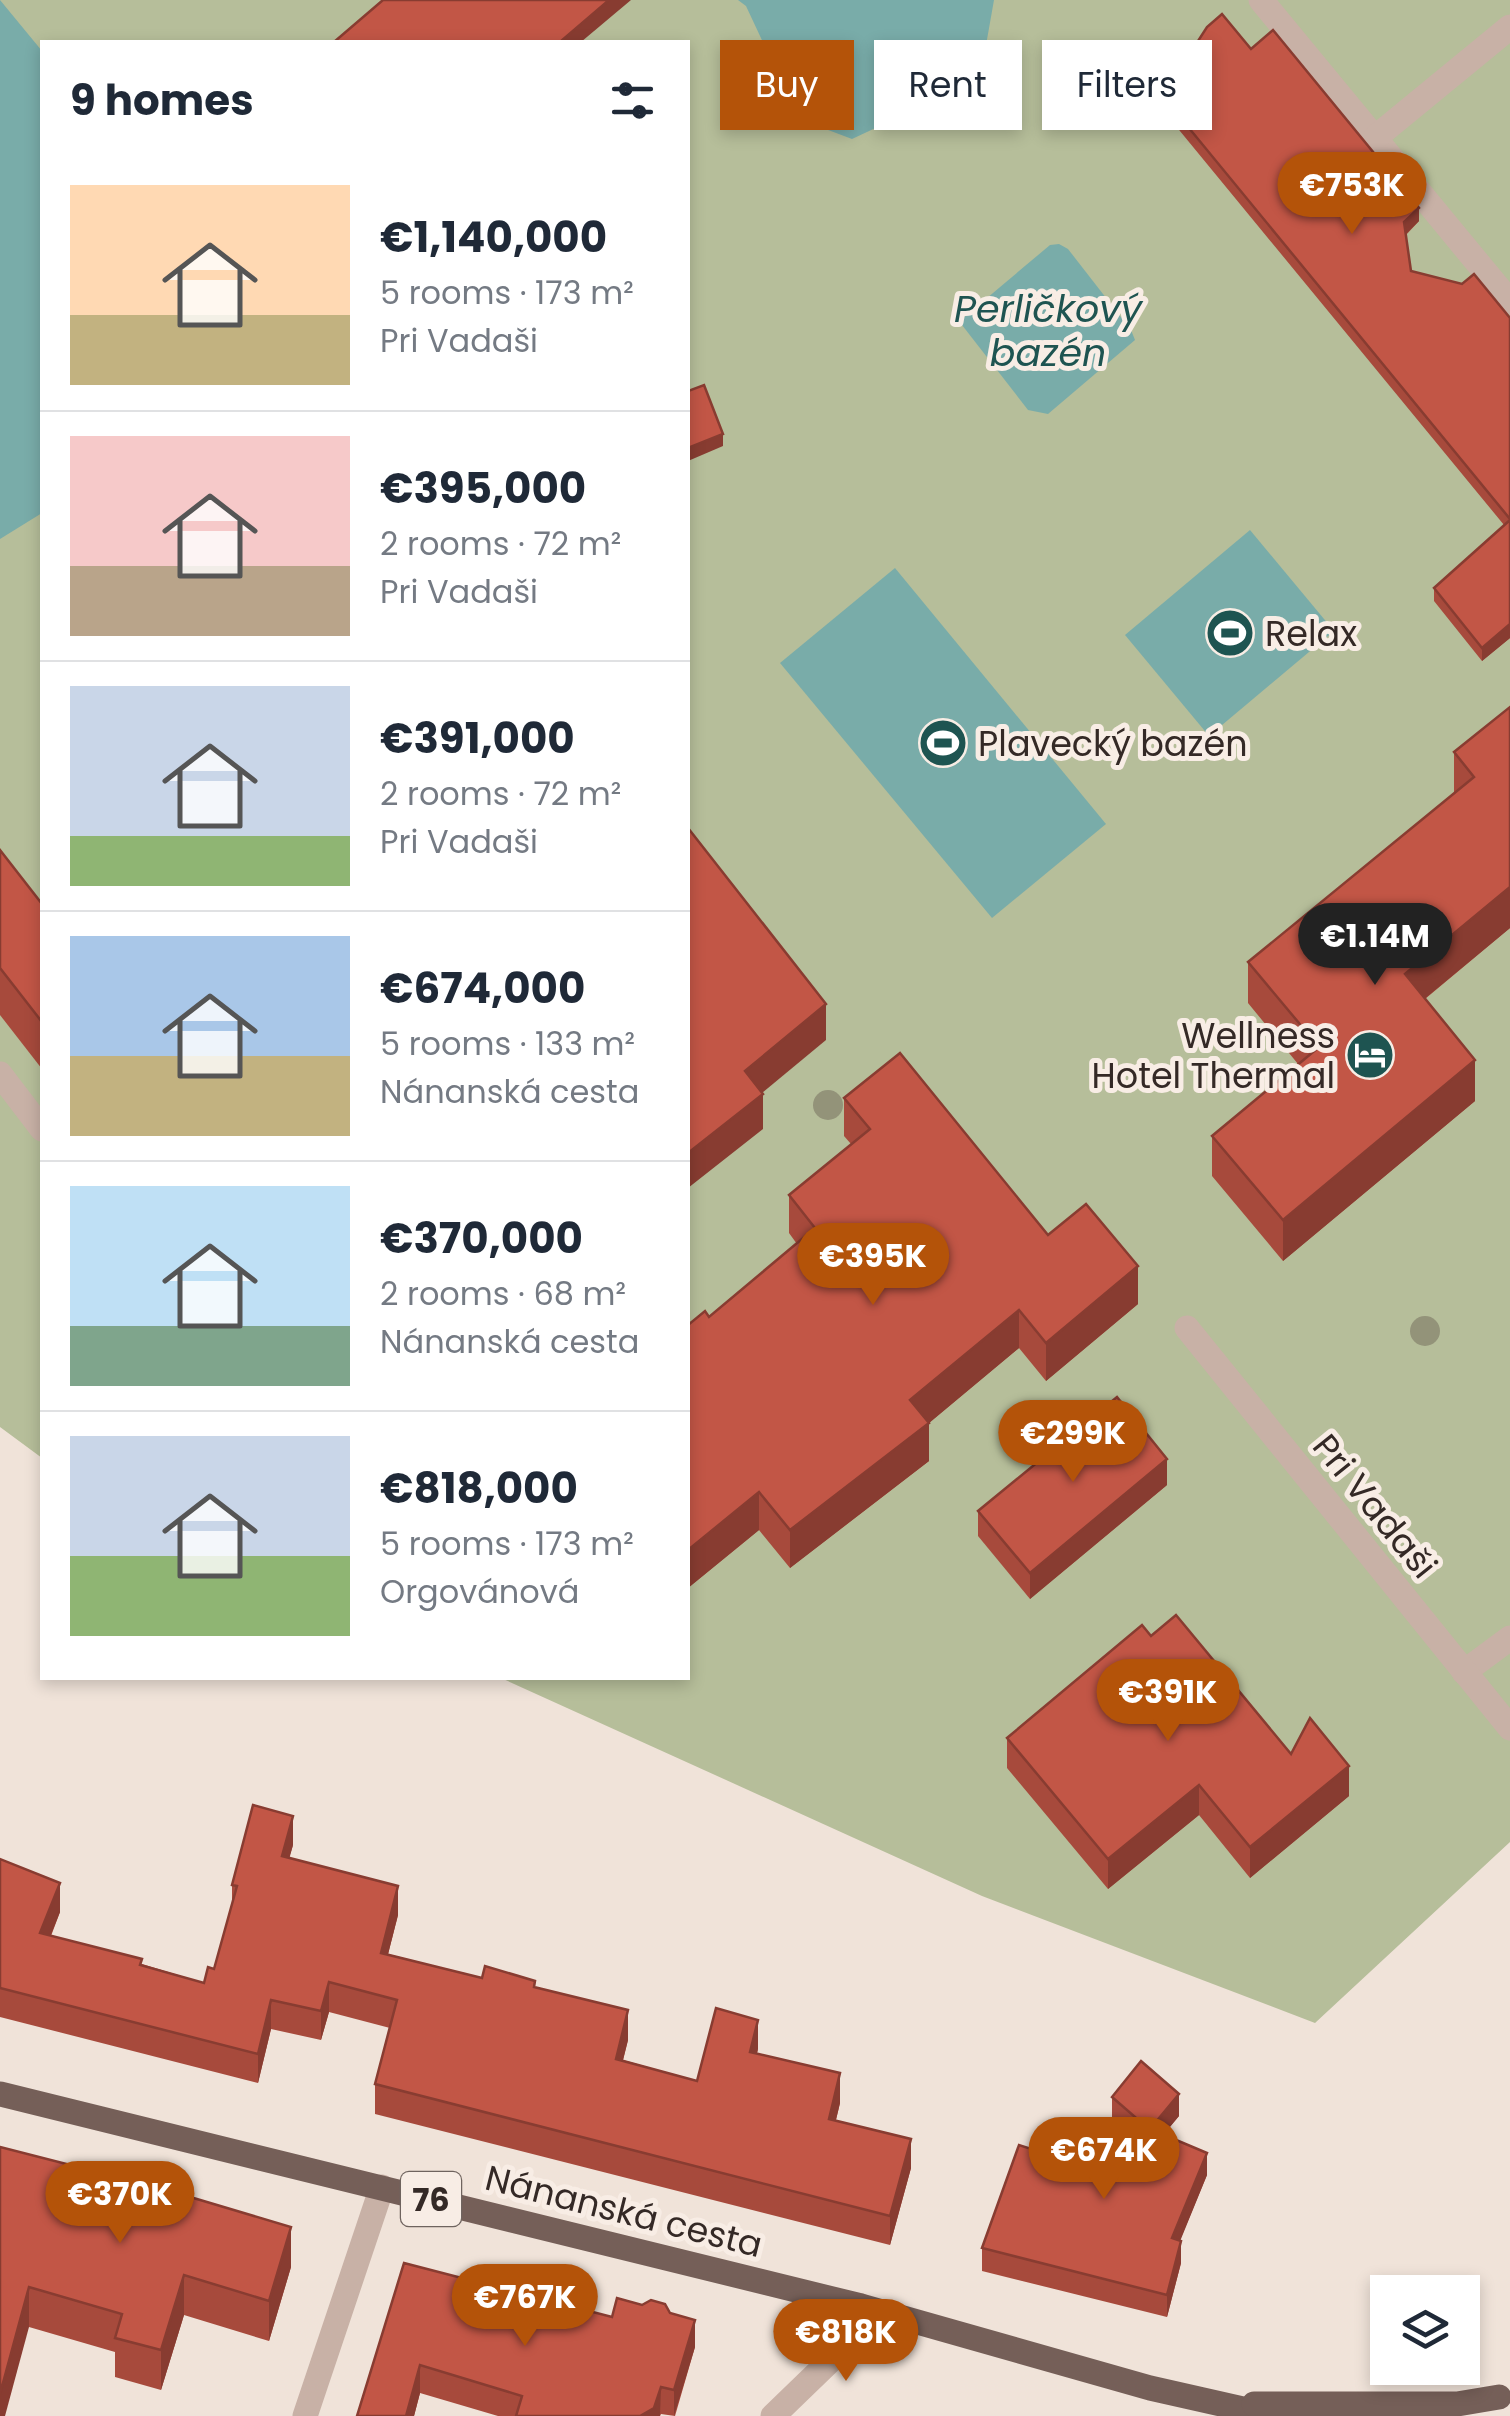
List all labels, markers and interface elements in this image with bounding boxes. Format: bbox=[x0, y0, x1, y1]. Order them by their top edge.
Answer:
chip: Buy bbox=[720, 40, 854, 130]
chip: Rent bbox=[874, 40, 1022, 130]
chip: Filters bbox=[1042, 40, 1212, 130]
text: 9 homes bbox=[70, 71, 254, 130]
icon: filters bbox=[605, 73, 660, 128]
pin: €753K bbox=[1282, 152, 1422, 237]
text: €753K bbox=[1299, 162, 1405, 207]
text: €1,140,000 bbox=[380, 208, 607, 267]
icon: home bbox=[150, 225, 270, 345]
text: 5 rooms · 173 m² bbox=[380, 270, 634, 315]
water label: Perličkový bazén bbox=[954, 282, 1144, 379]
text: Pri Vadaši bbox=[380, 318, 538, 363]
text: €395,000 bbox=[380, 459, 586, 518]
icon: home bbox=[150, 476, 270, 596]
text: 2 rooms · 72 m² bbox=[380, 521, 621, 566]
text: Pri Vadaši bbox=[380, 569, 538, 614]
sports icon: Relax bbox=[1204, 607, 1256, 659]
place label: Relax bbox=[1265, 609, 1357, 658]
text: €391,000 bbox=[380, 709, 575, 768]
sports icon: Plavecký bazén bbox=[917, 717, 969, 769]
place label: Plavecký bazén bbox=[978, 719, 1248, 768]
icon: home bbox=[150, 726, 270, 846]
text: 2 rooms · 72 m² bbox=[380, 771, 621, 816]
text: Pri Vadaši bbox=[380, 819, 538, 864]
pin: €1.14M bbox=[1294, 903, 1456, 988]
text: €1.14M bbox=[1320, 913, 1430, 958]
text: €674,000 bbox=[380, 959, 585, 1018]
icon: home bbox=[150, 976, 270, 1096]
place label: Wellness Hotel Thermal bbox=[1092, 1011, 1335, 1100]
text: 5 rooms · 133 m² bbox=[380, 1021, 635, 1066]
hotel icon: Wellness Hotel Thermal bbox=[1344, 1029, 1396, 1081]
text: Nánanská cesta bbox=[380, 1069, 639, 1114]
text: €370,000 bbox=[380, 1209, 583, 1268]
pin: €395K bbox=[803, 1223, 943, 1308]
icon: home bbox=[150, 1226, 270, 1346]
text: €395K bbox=[819, 1233, 927, 1278]
text: 2 rooms · 68 m² bbox=[380, 1271, 626, 1316]
text: Nánanská cesta bbox=[380, 1319, 639, 1364]
pin: €299K bbox=[1003, 1400, 1143, 1485]
text: €299K bbox=[1020, 1410, 1126, 1455]
street label: Pri Vadaši bbox=[1302, 1423, 1448, 1589]
text: €818,000 bbox=[380, 1459, 578, 1518]
icon: home bbox=[150, 1476, 270, 1596]
text: 5 rooms · 173 m² bbox=[380, 1521, 634, 1566]
text: Orgovánová bbox=[380, 1569, 579, 1614]
pin: €391K bbox=[1098, 1659, 1238, 1744]
text: €391K bbox=[1119, 1669, 1217, 1714]
pin: €674K bbox=[1034, 2117, 1174, 2202]
text: €674K bbox=[1051, 2127, 1157, 2172]
street label: Nánanská cesta bbox=[480, 2153, 768, 2269]
pin: €370K bbox=[50, 2161, 190, 2246]
text: €370K bbox=[67, 2171, 173, 2216]
road number: 76 bbox=[401, 2172, 461, 2226]
pin: €767K bbox=[455, 2264, 595, 2349]
text: €767K bbox=[474, 2274, 576, 2319]
map controls bbox=[1370, 2275, 1480, 2385]
button: layers bbox=[1370, 2275, 1480, 2385]
pin: €818K bbox=[776, 2299, 916, 2384]
text: €818K bbox=[795, 2309, 897, 2354]

